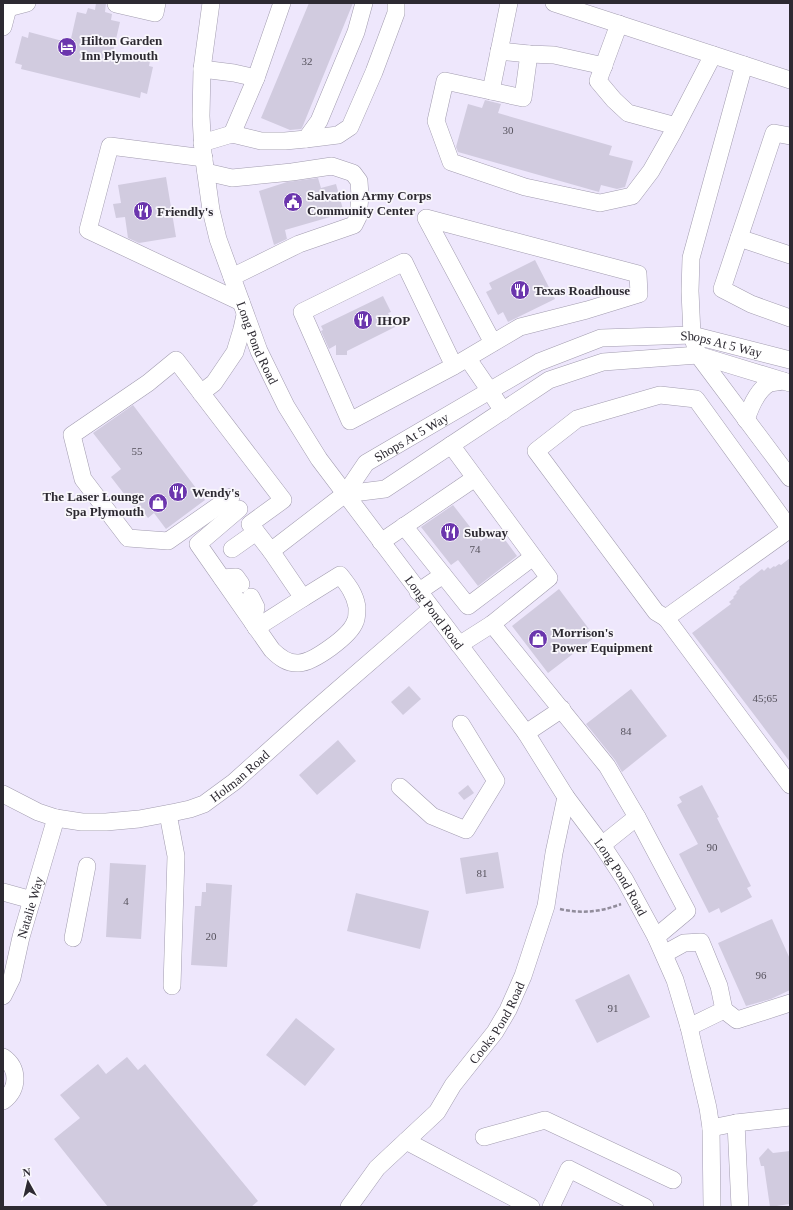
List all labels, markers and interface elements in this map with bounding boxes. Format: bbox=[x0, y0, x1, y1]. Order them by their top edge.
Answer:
place label: Hilton Garden Inn Plymouth bbox=[81, 33, 163, 63]
hotel icon: Hilton Garden Inn Plymouth bbox=[56, 36, 78, 58]
house number: 32 bbox=[302, 55, 313, 67]
house number: 30 bbox=[503, 124, 514, 136]
place label: Salvation Army Corps Community Center bbox=[307, 188, 431, 218]
public building icon: Salvation Army Corps Community Center bbox=[282, 191, 304, 213]
restaurant icon: Friendly's bbox=[132, 200, 154, 222]
place label: Friendly's bbox=[157, 204, 213, 219]
restaurant icon: Texas Roadhouse bbox=[509, 279, 531, 301]
place label: Texas Roadhouse bbox=[534, 283, 630, 298]
street label: Long Pond Road bbox=[233, 299, 281, 387]
restaurant icon: IHOP bbox=[352, 309, 374, 331]
place label: IHOP bbox=[377, 313, 410, 328]
street label: Shops At 5 Way bbox=[680, 328, 764, 361]
street label: Shops At 5 Way bbox=[371, 409, 452, 465]
house number: 55 bbox=[132, 445, 143, 457]
restaurant icon: Wendy's bbox=[167, 481, 189, 503]
place label: Wendy's bbox=[192, 485, 240, 500]
place label: The Laser Lounge Spa Plymouth bbox=[42, 489, 145, 519]
shop icon: The Laser Lounge Spa Plymouth bbox=[147, 492, 169, 514]
restaurant icon: Subway bbox=[439, 521, 461, 543]
place label: Subway bbox=[464, 525, 509, 540]
house number: 74 bbox=[470, 543, 481, 555]
street label: Long Pond Road bbox=[402, 573, 467, 653]
place label: Morrison's Power Equipment bbox=[552, 625, 653, 655]
shop icon: Morrison's Power Equipment bbox=[527, 628, 549, 650]
house number: 45;65 bbox=[752, 692, 778, 704]
house number: 84 bbox=[621, 725, 632, 737]
street label: Holman Road bbox=[207, 747, 273, 805]
street label: Long Pond Road bbox=[591, 835, 650, 919]
house number: 90 bbox=[707, 841, 718, 853]
house number: 81 bbox=[477, 867, 488, 879]
street label: Natalie Way bbox=[14, 874, 47, 940]
house number: 4 bbox=[123, 895, 129, 907]
house number: 20 bbox=[206, 930, 217, 942]
house number: 96 bbox=[756, 969, 767, 981]
street label: Cooks Pond Road bbox=[466, 979, 528, 1067]
house number: 91 bbox=[608, 1002, 619, 1014]
north arrow bbox=[8, 1162, 48, 1202]
text: N bbox=[22, 1166, 31, 1179]

